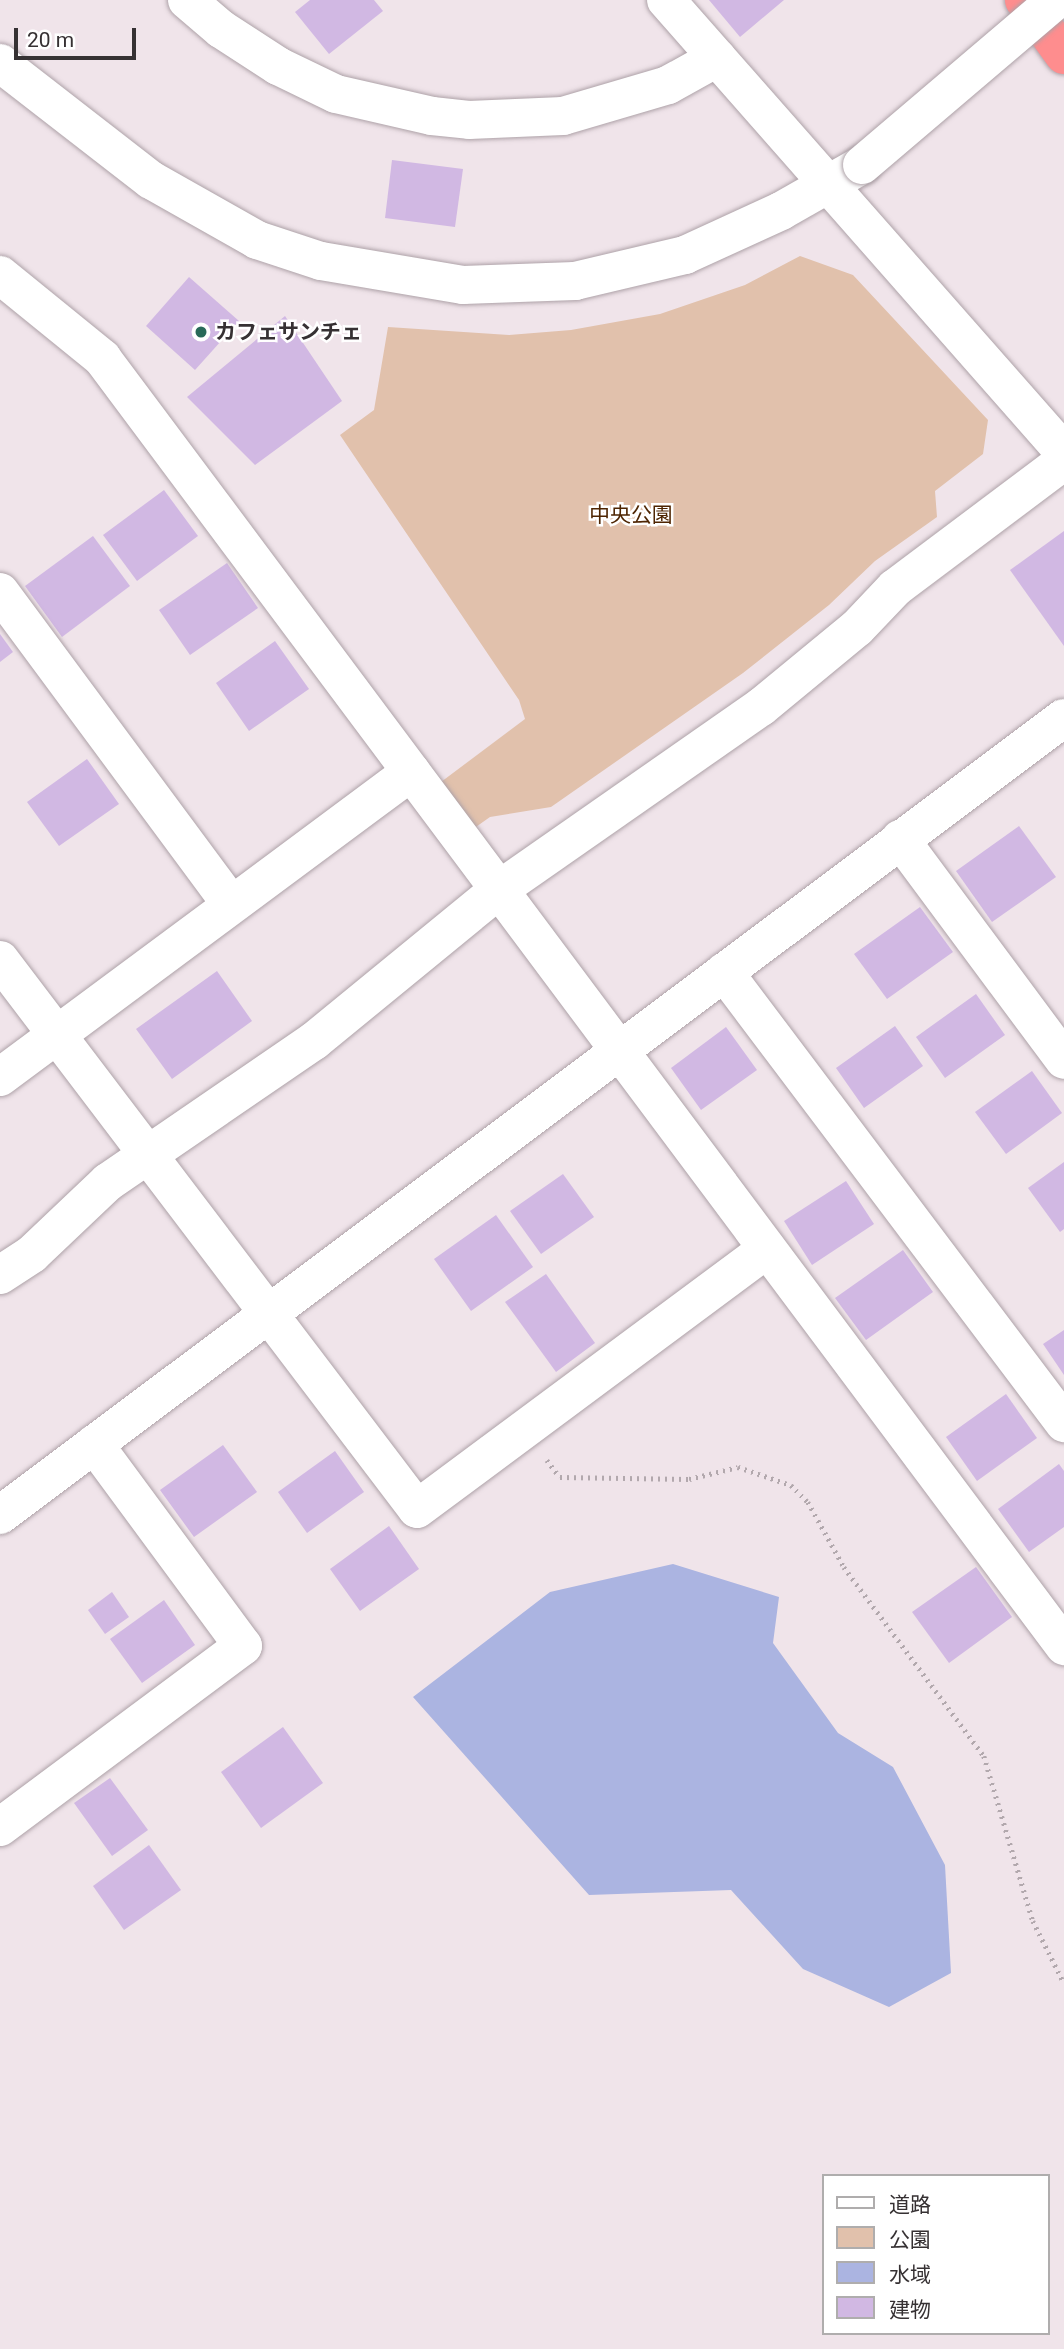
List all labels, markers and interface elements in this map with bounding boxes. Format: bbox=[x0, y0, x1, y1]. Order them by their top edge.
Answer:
scale bar bbox=[18, 14, 140, 58]
text: 20 m bbox=[27, 28, 74, 52]
place label: カフェサンチェ bbox=[215, 319, 362, 345]
marker: カフェサンチェ bbox=[193, 324, 209, 340]
park label: 中央公園 bbox=[589, 502, 673, 528]
legend bbox=[822, 2174, 1050, 2335]
text: 道路 bbox=[889, 2193, 931, 2217]
text: 公園 bbox=[889, 2228, 931, 2252]
text: 水域 bbox=[889, 2263, 931, 2287]
text: 建物 bbox=[889, 2298, 931, 2322]

